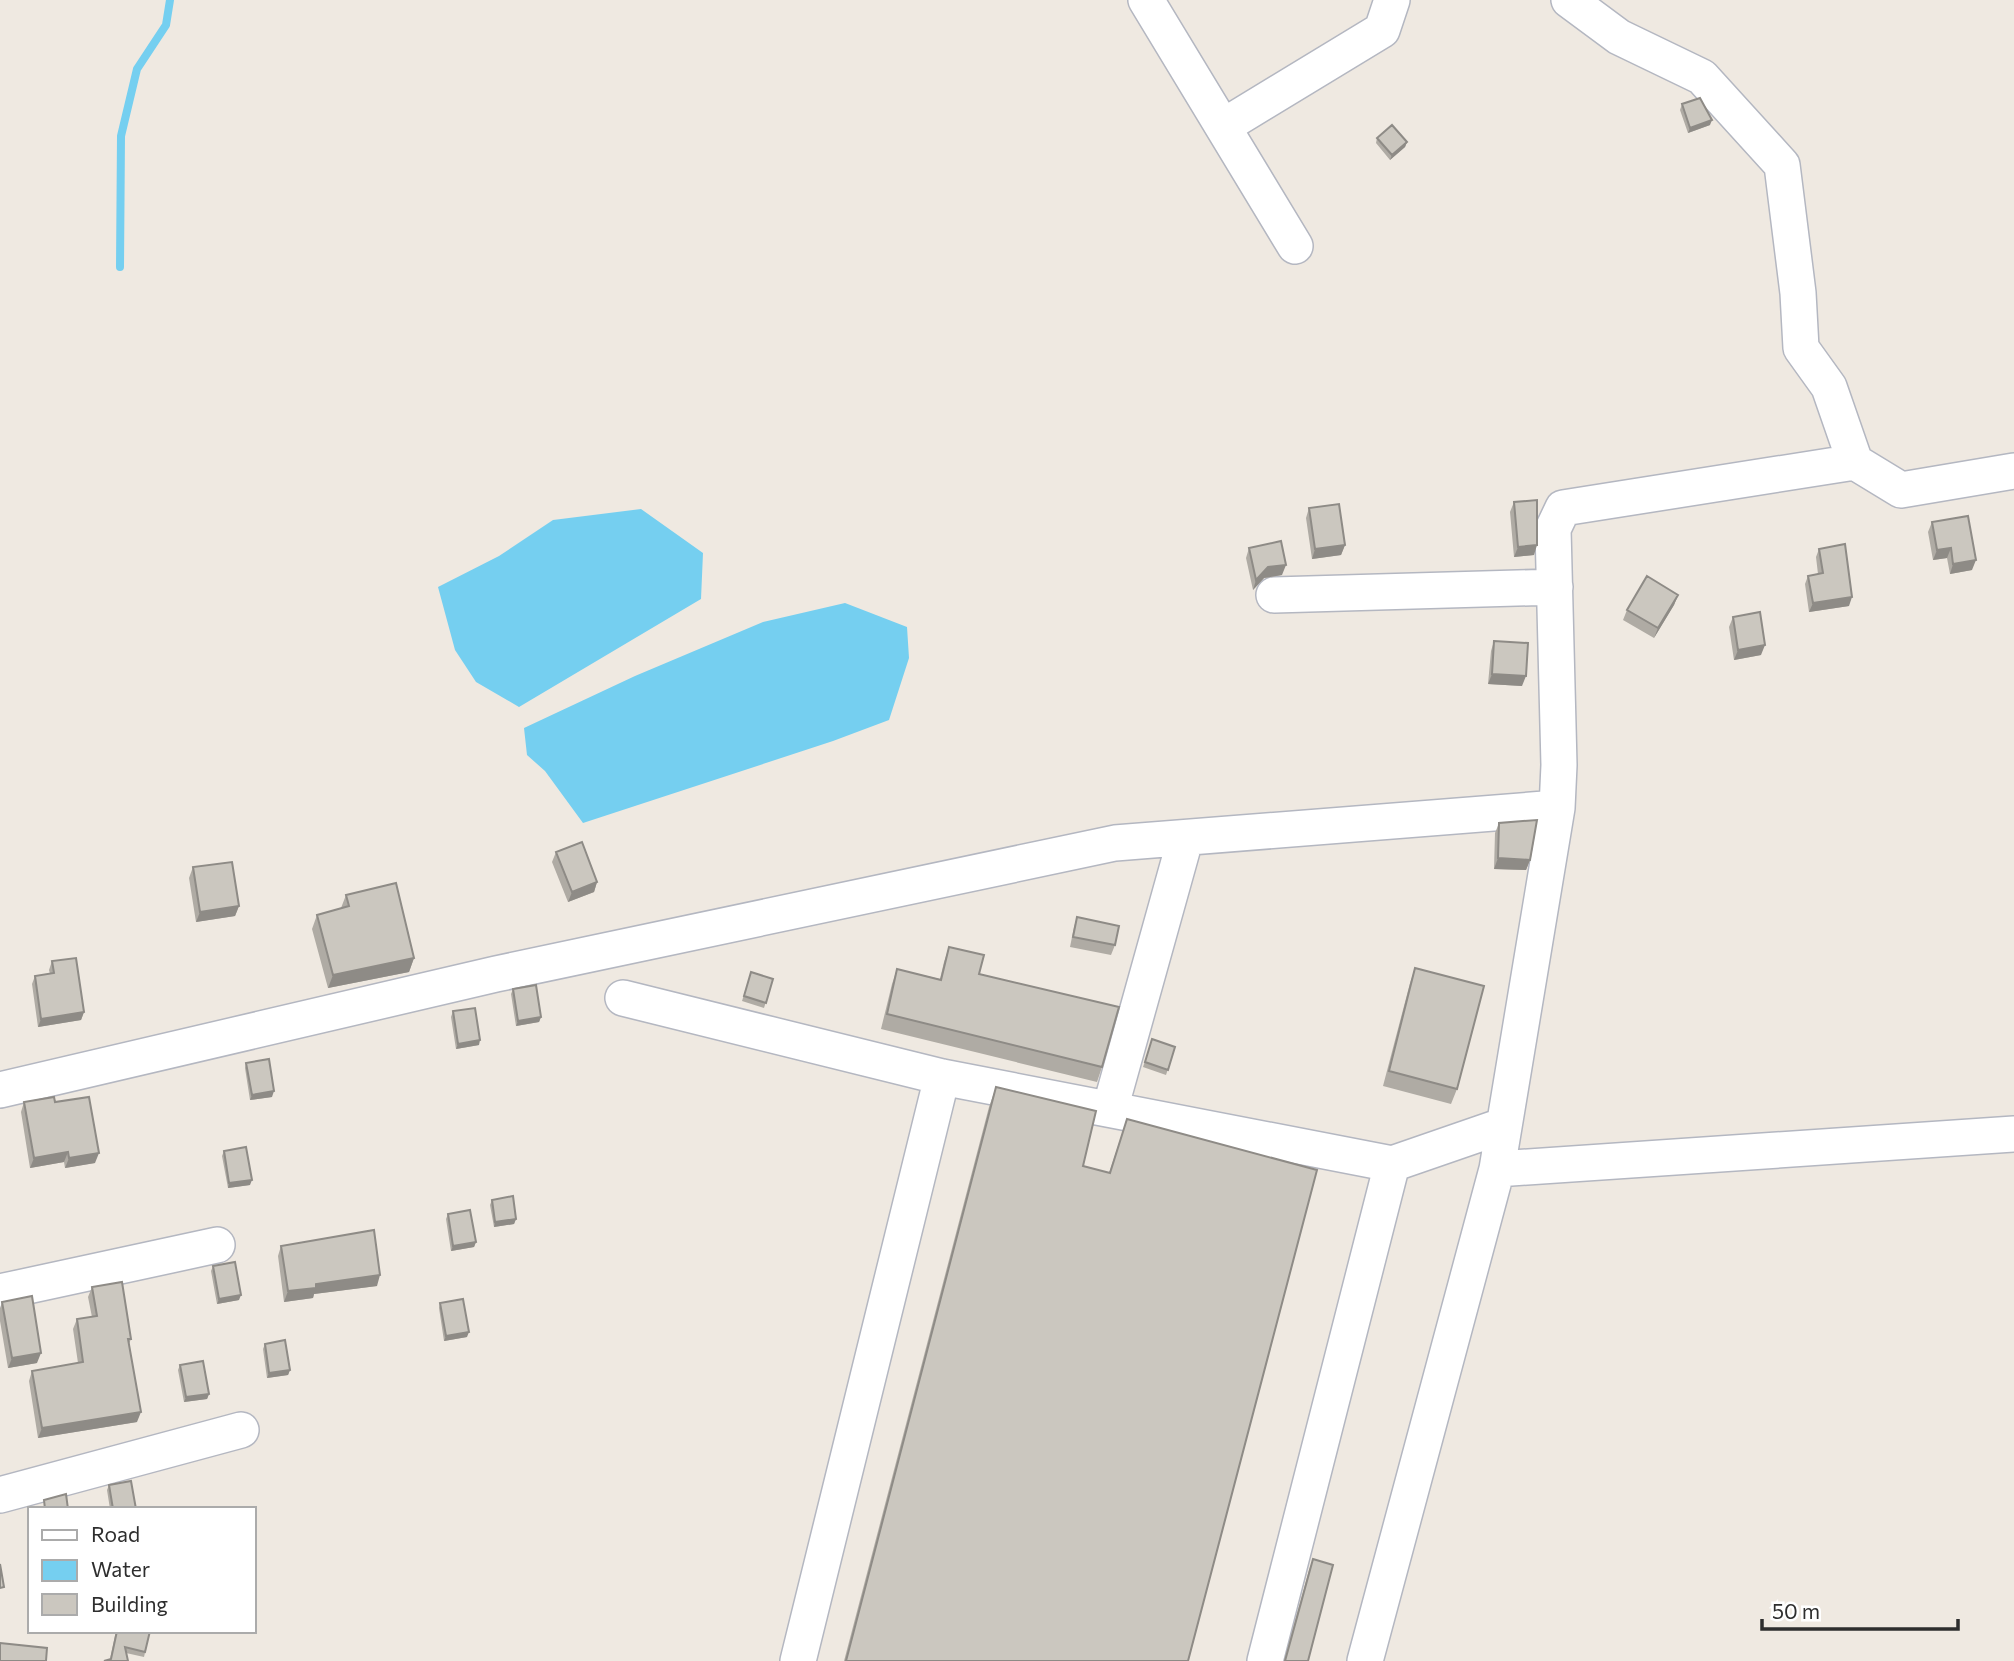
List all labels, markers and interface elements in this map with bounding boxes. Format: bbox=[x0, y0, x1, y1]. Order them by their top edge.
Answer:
legend bbox=[28, 1507, 256, 1633]
text: Road bbox=[91, 1521, 140, 1546]
text: Water bbox=[91, 1556, 150, 1581]
scale bar bbox=[1762, 1588, 1958, 1632]
text: Building bbox=[91, 1591, 168, 1616]
text: 50 m bbox=[1772, 1598, 1820, 1623]

